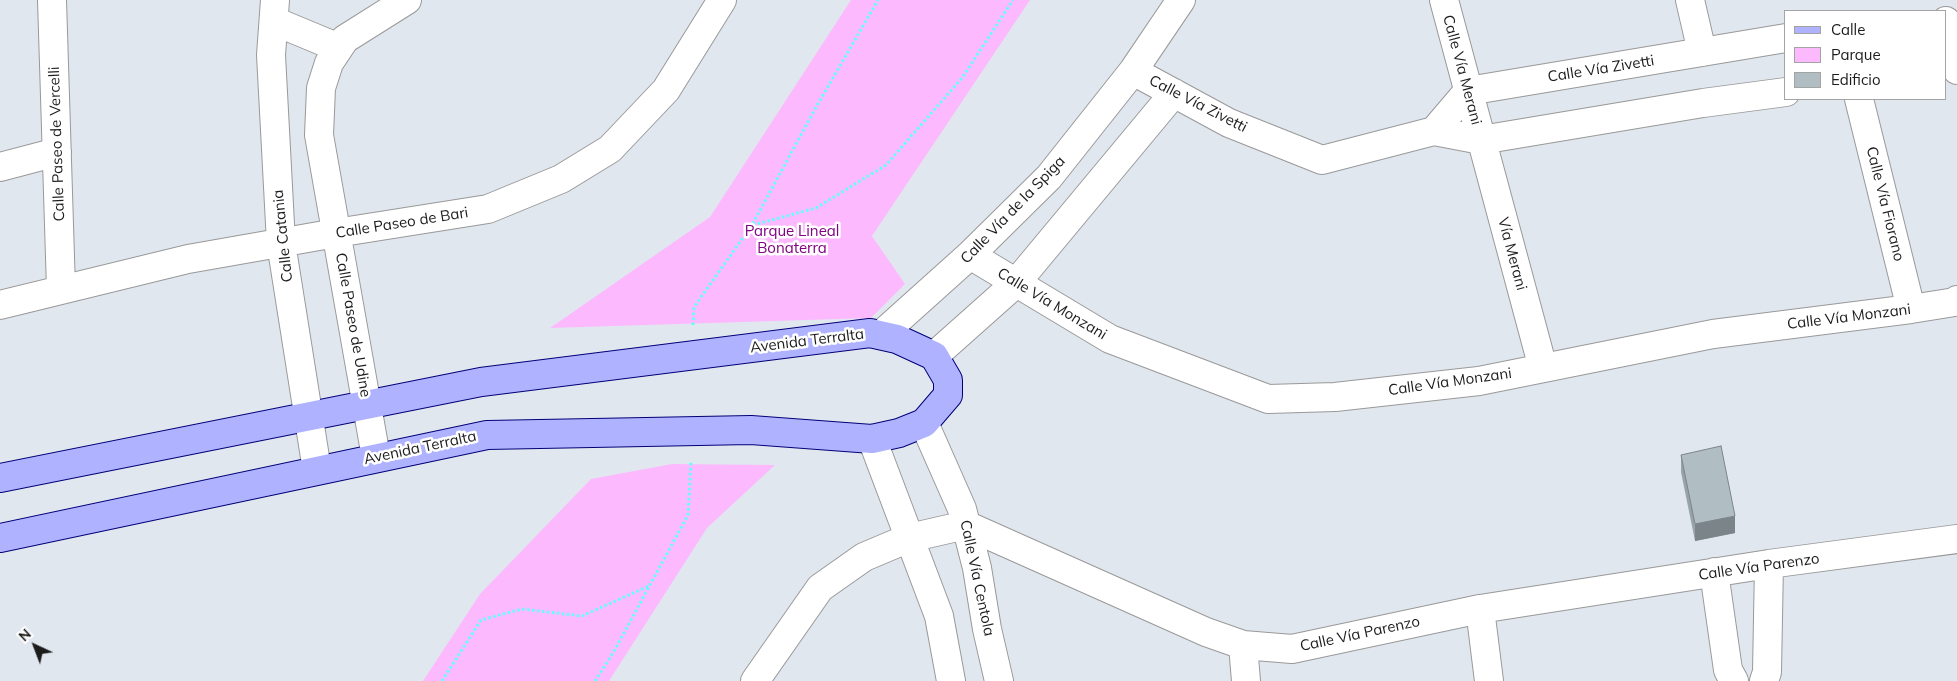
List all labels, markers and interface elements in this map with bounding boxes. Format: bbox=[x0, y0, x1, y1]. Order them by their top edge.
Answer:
legend bbox=[1784, 10, 1947, 100]
street label: Calle Vía Merani bbox=[1439, 13, 1485, 127]
text: Calle bbox=[1831, 20, 1865, 39]
text: Parque bbox=[1831, 45, 1881, 64]
street label: Calle Vía Zivetti bbox=[1546, 52, 1656, 86]
street label: Calle Paseo de Vercelli bbox=[45, 66, 69, 222]
text: Edificio bbox=[1831, 70, 1881, 89]
street label: Calle Vía Zivetti bbox=[1146, 72, 1250, 136]
street label: Calle Vía Fiorano bbox=[1862, 145, 1908, 263]
street label: Calle Vía de la Spiga bbox=[957, 152, 1069, 268]
street label: Calle Catania bbox=[269, 189, 297, 283]
street label: Calle Paseo de Bari bbox=[334, 204, 470, 242]
street label: Vía Merani bbox=[1494, 216, 1530, 292]
park label: Parque Lineal Bonaterra bbox=[745, 222, 839, 257]
street label: Calle Paseo de Udine bbox=[331, 251, 375, 399]
street label: Calle Vía Monzani bbox=[994, 264, 1110, 344]
street label: Calle Vía Monzani bbox=[1786, 300, 1912, 334]
street label: Avenida Terralta bbox=[749, 325, 865, 357]
street label: Calle Vía Monzani bbox=[1387, 364, 1513, 400]
street label: Avenida Terralta bbox=[362, 427, 478, 469]
street label: Calle Vía Centola bbox=[956, 518, 998, 638]
street label: Calle Vía Parenzo bbox=[1697, 550, 1821, 584]
street label: Calle Vía Parenzo bbox=[1298, 613, 1422, 655]
north arrow bbox=[10, 621, 60, 671]
text: N bbox=[15, 625, 35, 645]

